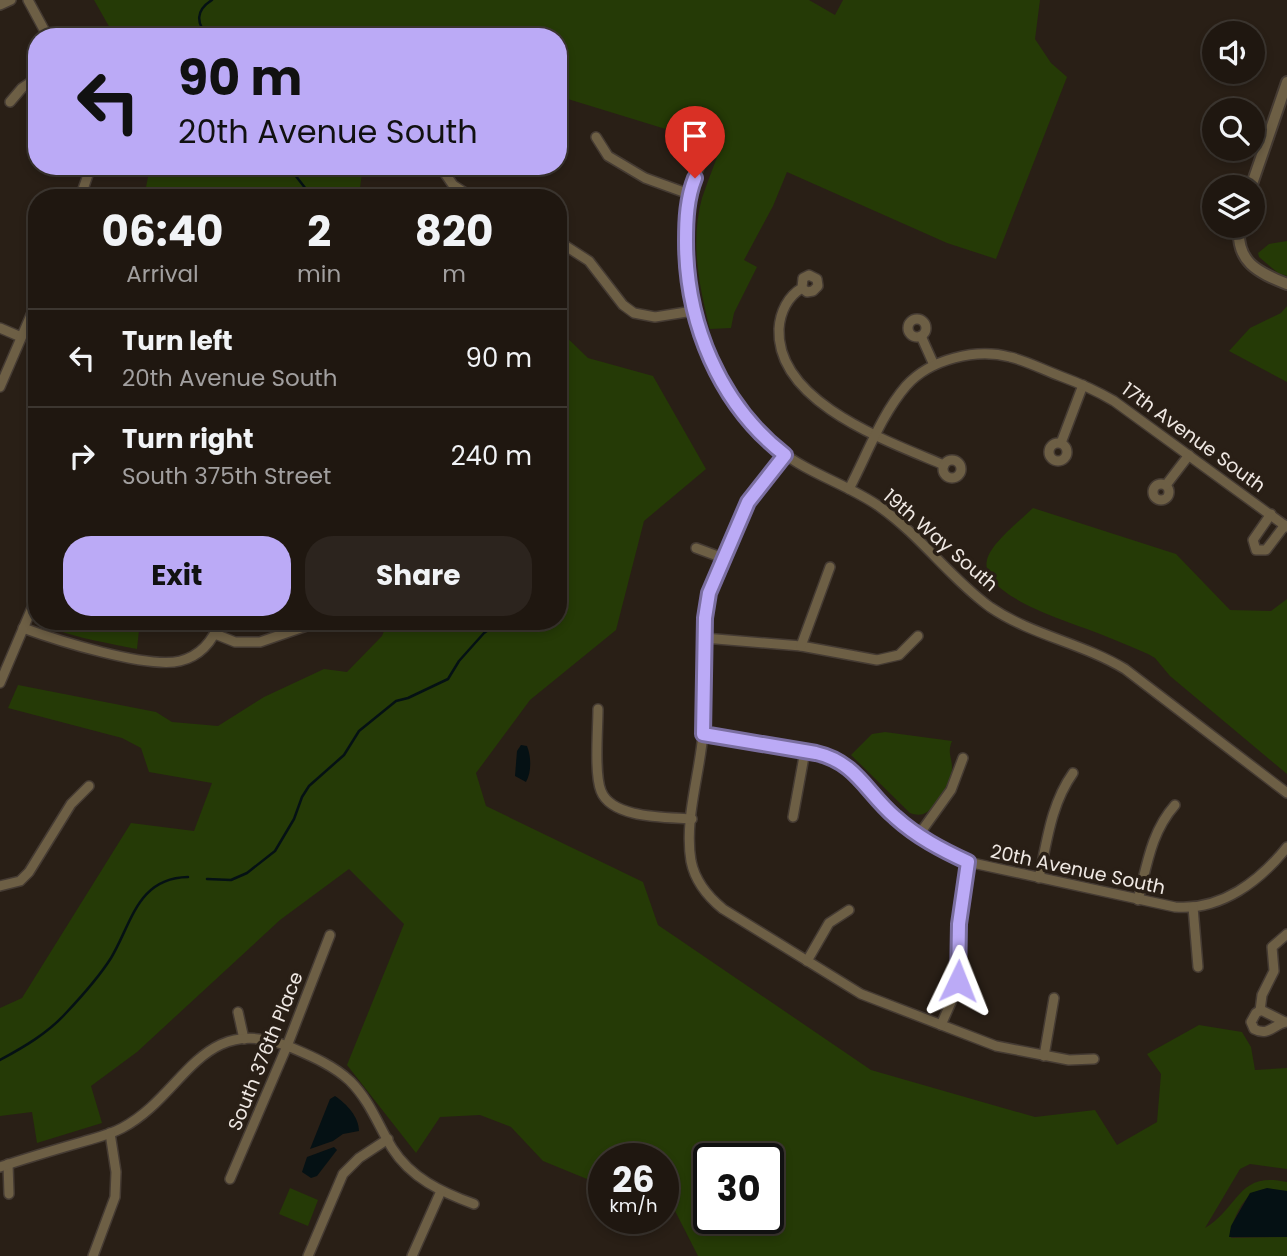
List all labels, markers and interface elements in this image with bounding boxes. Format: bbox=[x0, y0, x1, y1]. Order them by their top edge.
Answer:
map controls bbox=[1202, 21, 1265, 238]
button: sound bbox=[1202, 21, 1265, 84]
text: 90 m bbox=[178, 44, 302, 112]
icon: left bbox=[63, 56, 154, 147]
button: search bbox=[1202, 98, 1265, 161]
pin bbox=[665, 106, 725, 178]
text: 20th Avenue South bbox=[178, 109, 478, 154]
icon: arrive bbox=[676, 117, 714, 155]
button: layers bbox=[1202, 175, 1265, 238]
text: 06:40 bbox=[102, 202, 224, 261]
text: 2 bbox=[307, 202, 331, 261]
text: 820 bbox=[415, 202, 493, 261]
text: Arrival bbox=[126, 258, 199, 290]
text: min bbox=[297, 258, 341, 290]
text: m bbox=[442, 258, 466, 290]
text: Turn left bbox=[122, 323, 233, 359]
icon: left bbox=[63, 339, 101, 377]
text: 90 m bbox=[466, 340, 532, 376]
text: 20th Avenue South bbox=[122, 362, 337, 394]
street label: 17th Avenue South bbox=[1116, 376, 1271, 499]
text: Turn right bbox=[122, 421, 254, 457]
icon: right bbox=[63, 437, 101, 475]
text: 240 m bbox=[451, 438, 532, 474]
text: South 375th Street bbox=[122, 460, 331, 492]
street label: 19th Way South bbox=[878, 483, 1004, 598]
button: Exit bbox=[63, 536, 291, 616]
button: Share bbox=[305, 536, 532, 616]
street label: 20th Avenue South bbox=[988, 838, 1168, 901]
position arrow bbox=[921, 944, 995, 1018]
street label: South 376th Place bbox=[221, 968, 310, 1135]
speed limit sign: 30 bbox=[693, 1143, 784, 1234]
text: 26 bbox=[612, 1155, 655, 1204]
text: km/h bbox=[610, 1193, 657, 1218]

